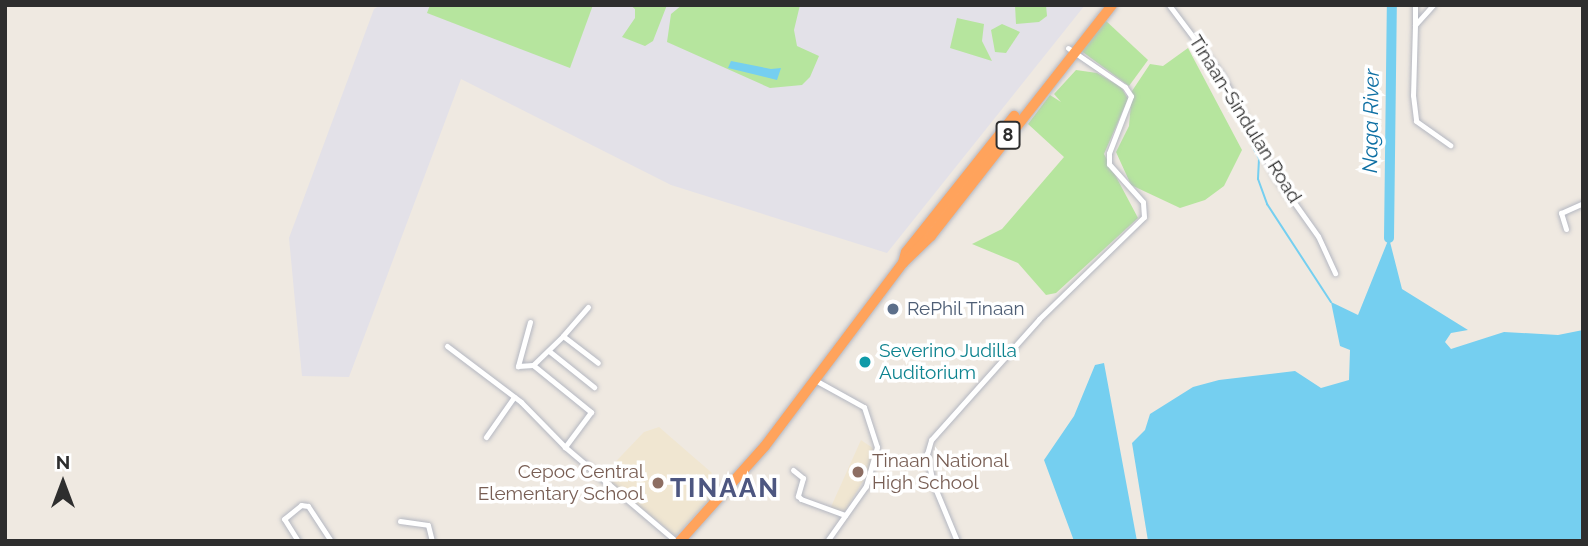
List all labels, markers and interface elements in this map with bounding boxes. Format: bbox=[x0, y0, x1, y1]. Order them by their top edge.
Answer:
street label: Tinaan-Sindulan Road bbox=[1184, 31, 1306, 207]
water label: Naga River bbox=[1357, 69, 1385, 173]
road number: 8 bbox=[994, 120, 1022, 150]
place label: RePhil Tinaan bbox=[907, 298, 1026, 320]
marker: RePhil Tinaan bbox=[885, 301, 901, 317]
place label: Severino Judilla Auditorium bbox=[879, 340, 1017, 384]
marker: Severino Judilla Auditorium bbox=[857, 354, 873, 370]
north arrow bbox=[28, 448, 98, 518]
place label: Tinaan National High School bbox=[872, 450, 1009, 494]
text: N bbox=[56, 451, 70, 473]
place label: Cepoc Central Elementary School bbox=[477, 461, 644, 505]
marker: Tinaan National High School bbox=[850, 464, 866, 480]
district label: TINAAN bbox=[671, 473, 779, 505]
marker: Cepoc Central Elementary School bbox=[650, 475, 666, 491]

